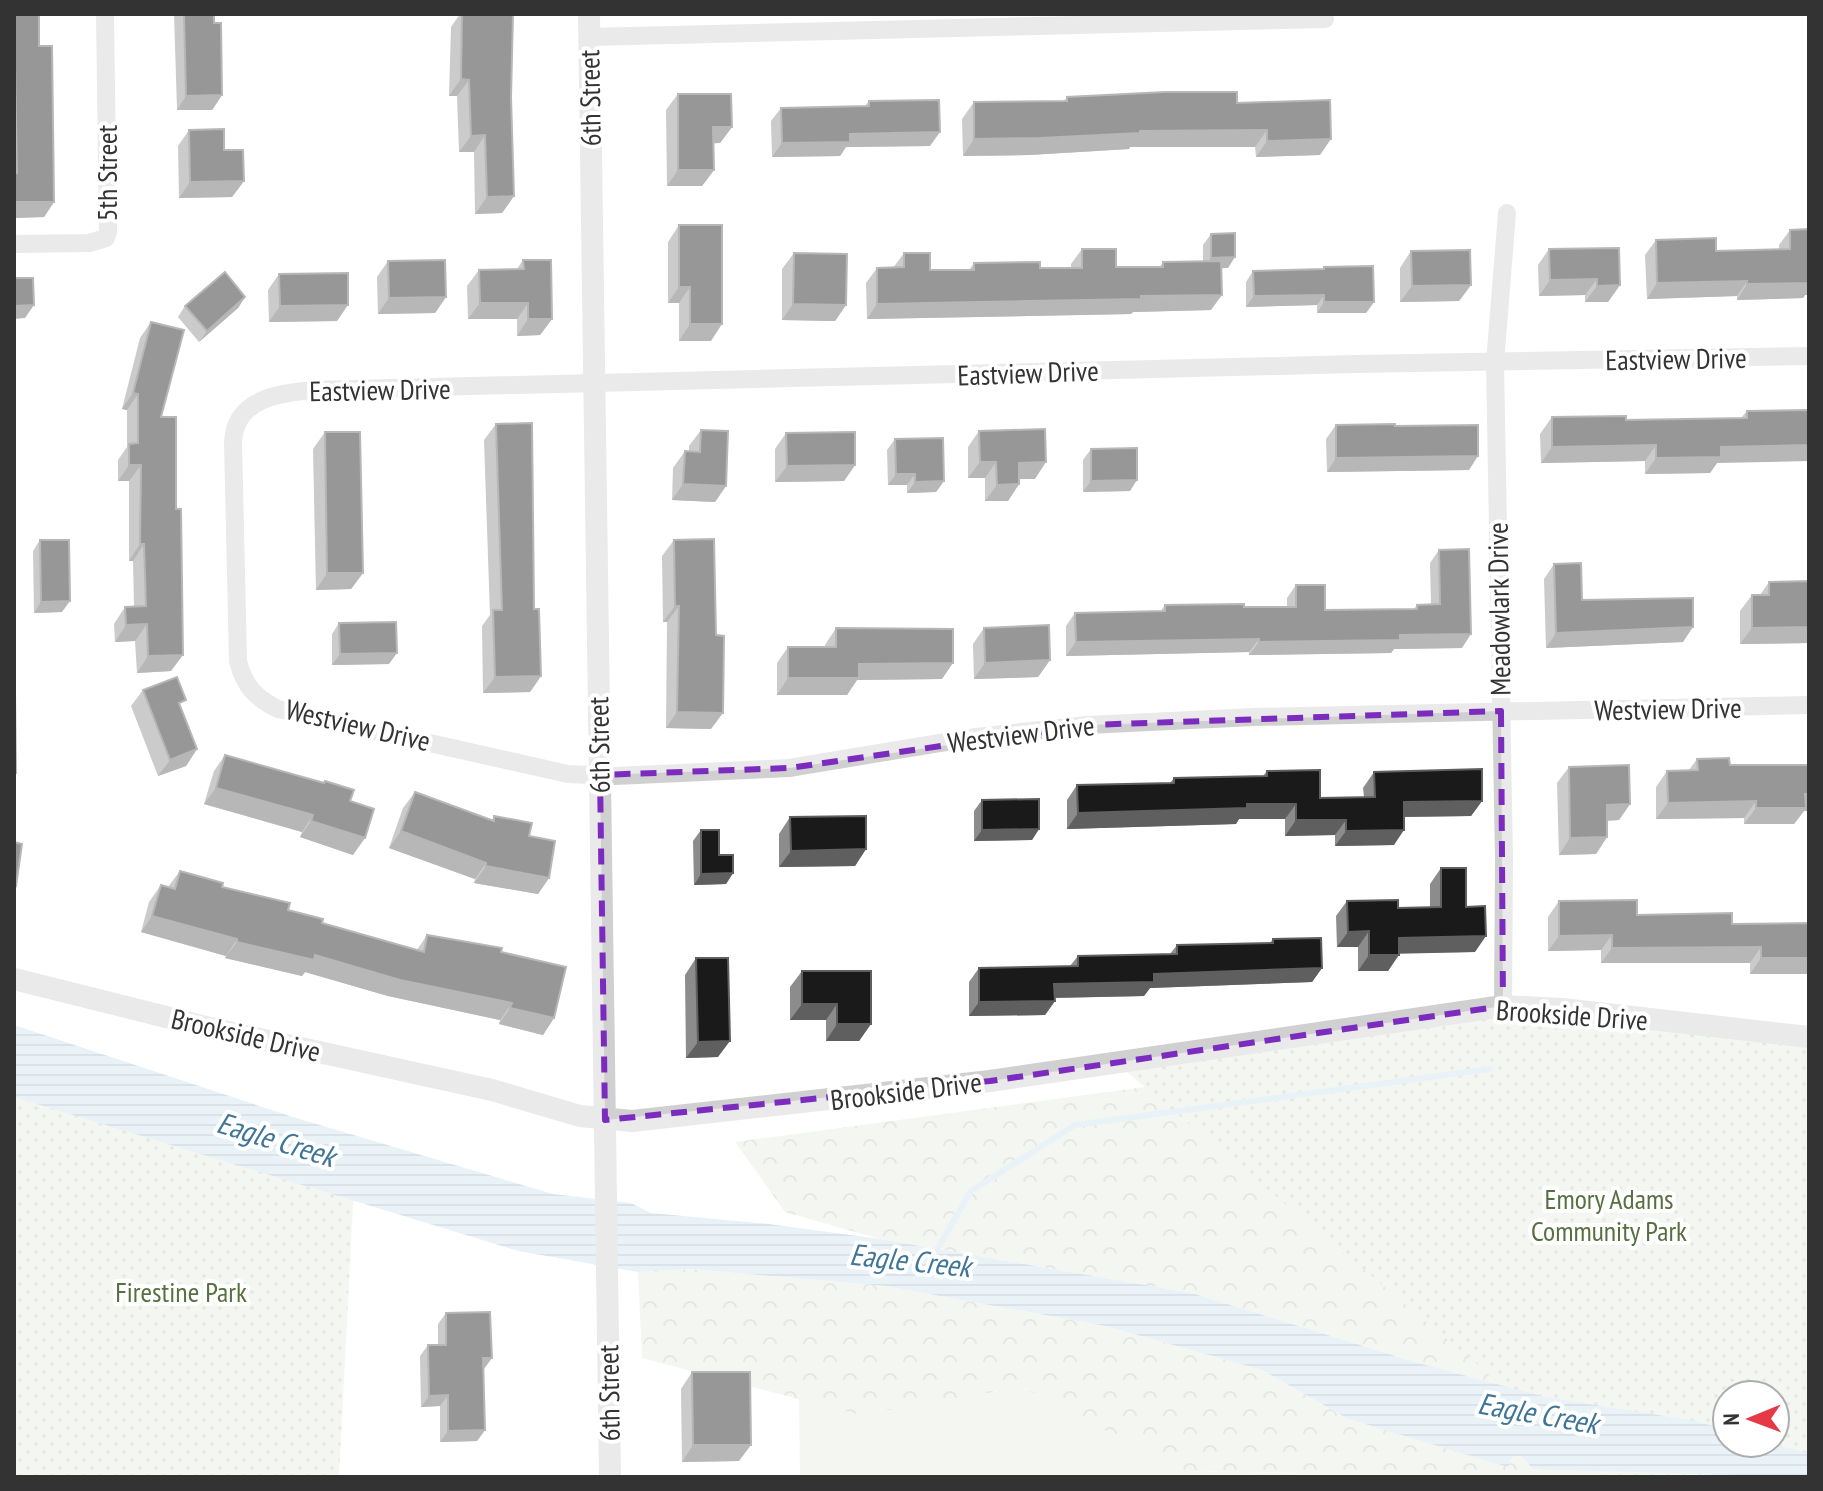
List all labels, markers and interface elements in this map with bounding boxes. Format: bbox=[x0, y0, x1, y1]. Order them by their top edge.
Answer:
street label: 6th Street bbox=[570, 49, 609, 147]
street label: 5th Street bbox=[88, 124, 125, 221]
street label: Eastview Drive bbox=[1605, 339, 1747, 378]
street label: Eastview Drive bbox=[957, 352, 1099, 393]
street label: Eastview Drive bbox=[309, 370, 451, 409]
street label: Meadowlark Drive bbox=[1478, 522, 1519, 696]
street label: Westview Drive bbox=[1594, 689, 1742, 728]
street label: Westview Drive bbox=[282, 690, 434, 759]
street label: 6th Street bbox=[579, 696, 618, 794]
street label: Westview Drive bbox=[946, 706, 1096, 761]
street label: Brookside Drive bbox=[1495, 991, 1649, 1038]
street label: Brookside Drive bbox=[168, 999, 324, 1070]
street label: Brookside Drive bbox=[828, 1063, 984, 1118]
water label: Eagle Creek bbox=[213, 1102, 343, 1176]
park label: Emory Adams Community Park bbox=[1531, 1180, 1687, 1249]
water label: Eagle Creek bbox=[848, 1234, 976, 1286]
park label: Firestine Park bbox=[115, 1273, 247, 1310]
street label: 6th Street bbox=[589, 1344, 628, 1442]
north arrow bbox=[1711, 1379, 1791, 1459]
water label: Eagle Creek bbox=[1475, 1383, 1605, 1443]
text: N bbox=[1717, 1413, 1745, 1426]

